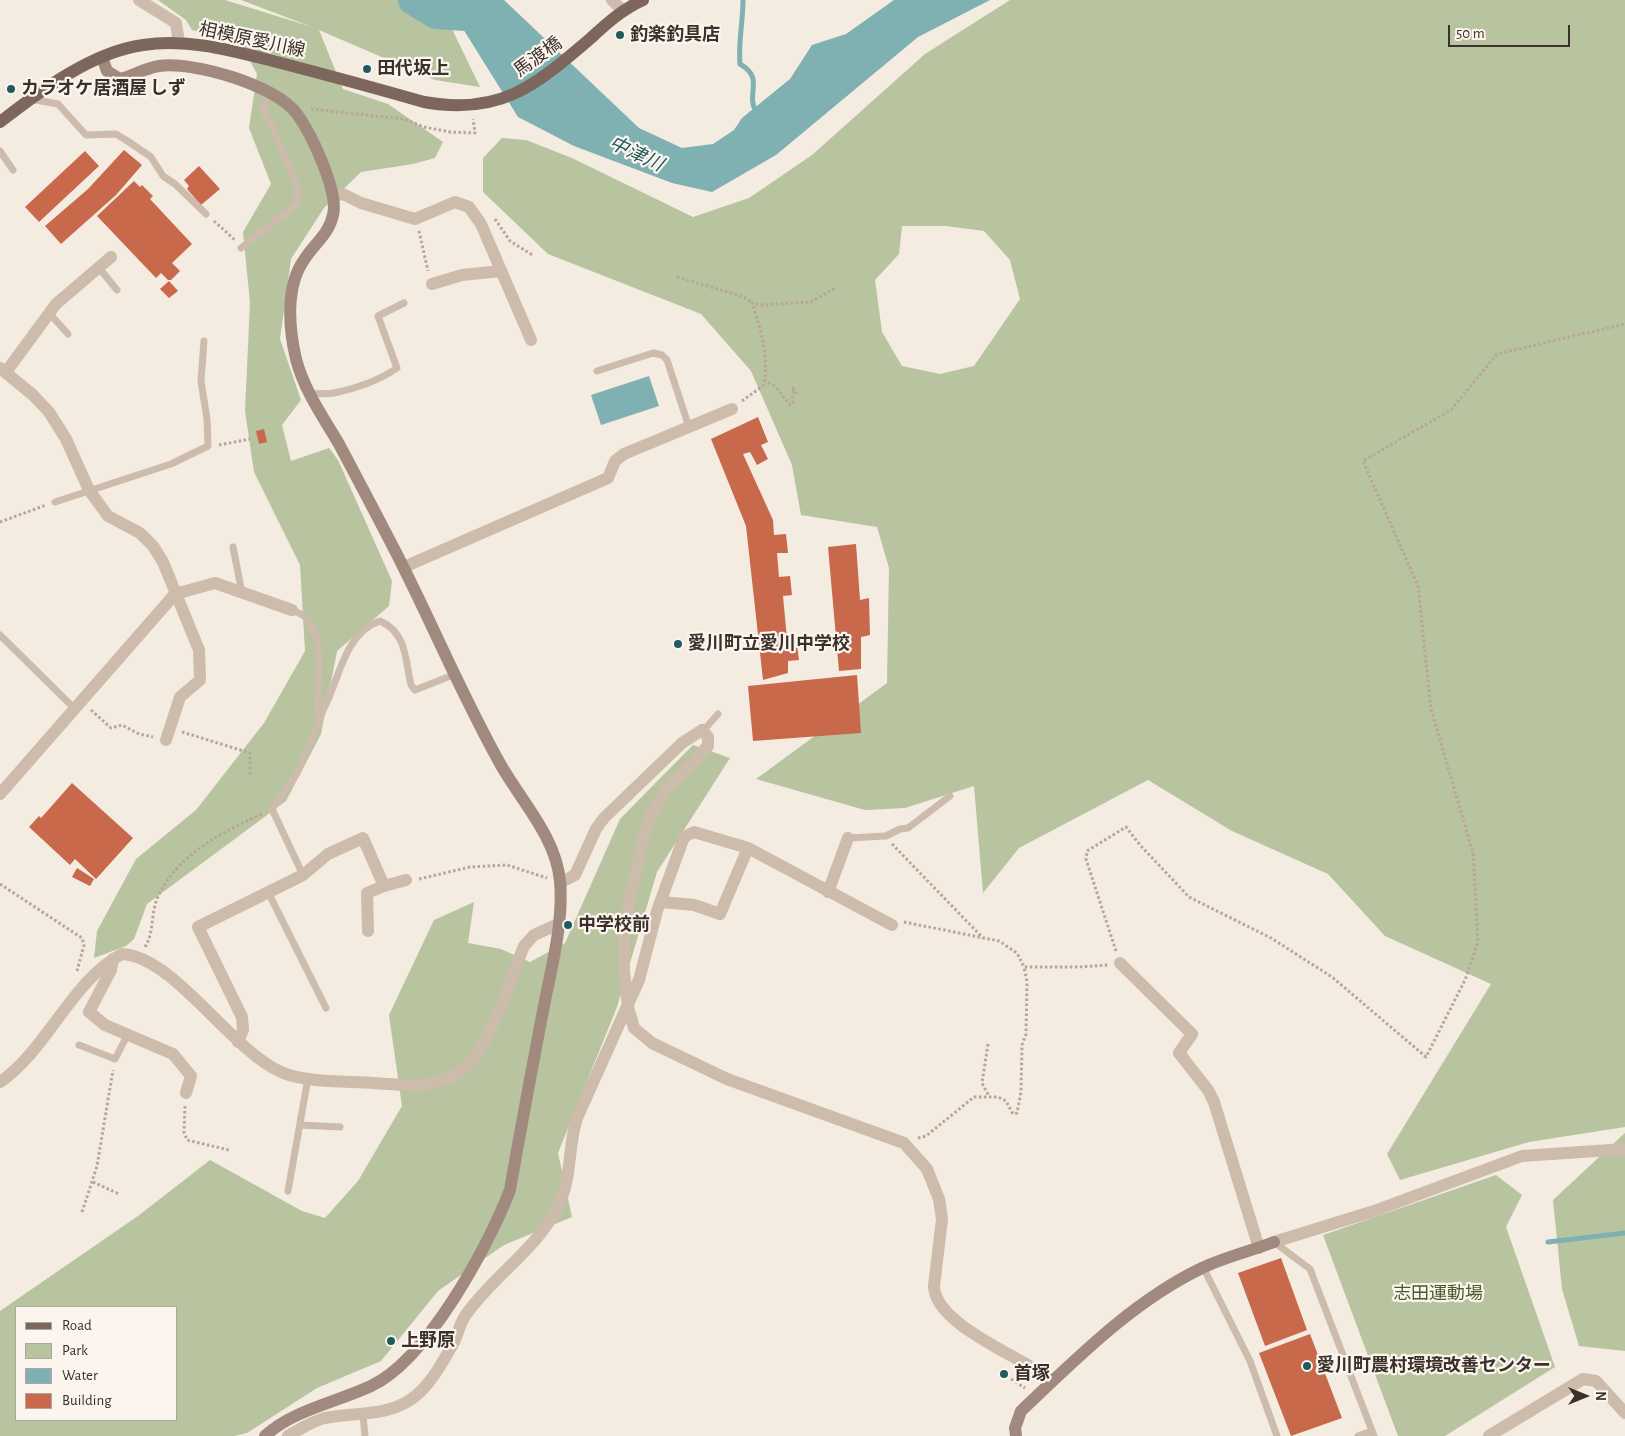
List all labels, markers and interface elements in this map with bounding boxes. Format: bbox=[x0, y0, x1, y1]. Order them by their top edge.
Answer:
scale bar bbox=[1450, 15, 1572, 47]
street label: 相模原愛川線 bbox=[197, 18, 307, 62]
place label: 釣楽釣具店 bbox=[630, 24, 720, 46]
text: 50 m bbox=[1456, 26, 1485, 41]
marker: 釣楽釣具店 bbox=[614, 29, 626, 41]
street label: 馬渡橋 bbox=[510, 32, 566, 82]
place label: 田代坂上 bbox=[377, 58, 449, 80]
marker: 田代坂上 bbox=[361, 63, 373, 75]
place label: カラオケ居酒屋 しず bbox=[21, 78, 186, 100]
marker: カラオケ居酒屋 しず bbox=[5, 83, 17, 95]
water label: 中津川 bbox=[605, 132, 667, 176]
place label: 愛川町立愛川中学校 bbox=[688, 633, 850, 655]
marker: 愛川町立愛川中学校 bbox=[672, 638, 684, 650]
place label: 中学校前 bbox=[578, 914, 650, 936]
marker: 中学校前 bbox=[562, 919, 574, 931]
park label: 志田運動場 bbox=[1393, 1283, 1483, 1305]
legend bbox=[15, 1306, 178, 1421]
text: Road bbox=[62, 1318, 92, 1333]
place label: 上野原 bbox=[401, 1330, 455, 1352]
marker: 上野原 bbox=[385, 1335, 397, 1347]
text: Park bbox=[62, 1343, 88, 1358]
place label: 愛川町農村環境改善センター bbox=[1317, 1355, 1551, 1377]
marker: 愛川町農村環境改善センター bbox=[1301, 1360, 1313, 1372]
place label: 首塚 bbox=[1014, 1363, 1050, 1385]
text: Water bbox=[62, 1368, 98, 1383]
marker: 首塚 bbox=[998, 1368, 1010, 1380]
north arrow bbox=[1560, 1371, 1610, 1421]
text: N bbox=[1593, 1391, 1607, 1401]
text: Building bbox=[62, 1393, 112, 1408]

